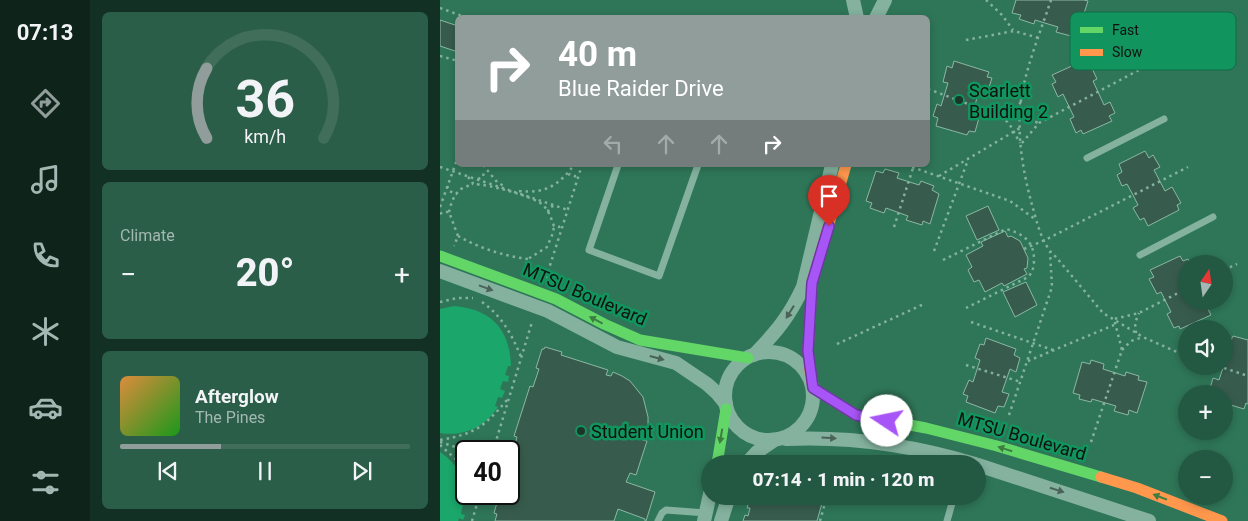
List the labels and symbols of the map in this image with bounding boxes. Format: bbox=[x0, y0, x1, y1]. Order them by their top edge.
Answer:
legend bbox=[1070, 12, 1236, 70]
text: Fast bbox=[1112, 22, 1139, 38]
text: Slow bbox=[1112, 44, 1143, 60]
place label: Scarlett Building 2 bbox=[969, 80, 1048, 122]
marker: Scarlett Building 2 bbox=[953, 94, 965, 106]
pin bbox=[808, 175, 850, 226]
north arrow bbox=[1178, 255, 1232, 310]
street label: MTSU Boulevard bbox=[520, 258, 650, 330]
one-way arrow bbox=[479, 284, 494, 292]
one-way arrow bbox=[785, 306, 795, 319]
one-way arrow bbox=[588, 316, 603, 324]
one-way arrow bbox=[649, 354, 664, 362]
position arrow bbox=[860, 394, 912, 446]
street label: MTSU Boulevard bbox=[955, 408, 1089, 464]
place label: Student Union bbox=[591, 421, 704, 442]
marker: Student Union bbox=[575, 425, 587, 437]
one-way arrow bbox=[717, 429, 725, 445]
one-way arrow bbox=[821, 434, 837, 442]
speed limit sign: 40 bbox=[455, 440, 520, 505]
one-way arrow bbox=[998, 445, 1013, 452]
one-way arrow bbox=[1050, 487, 1065, 494]
one-way arrow bbox=[1153, 493, 1168, 501]

